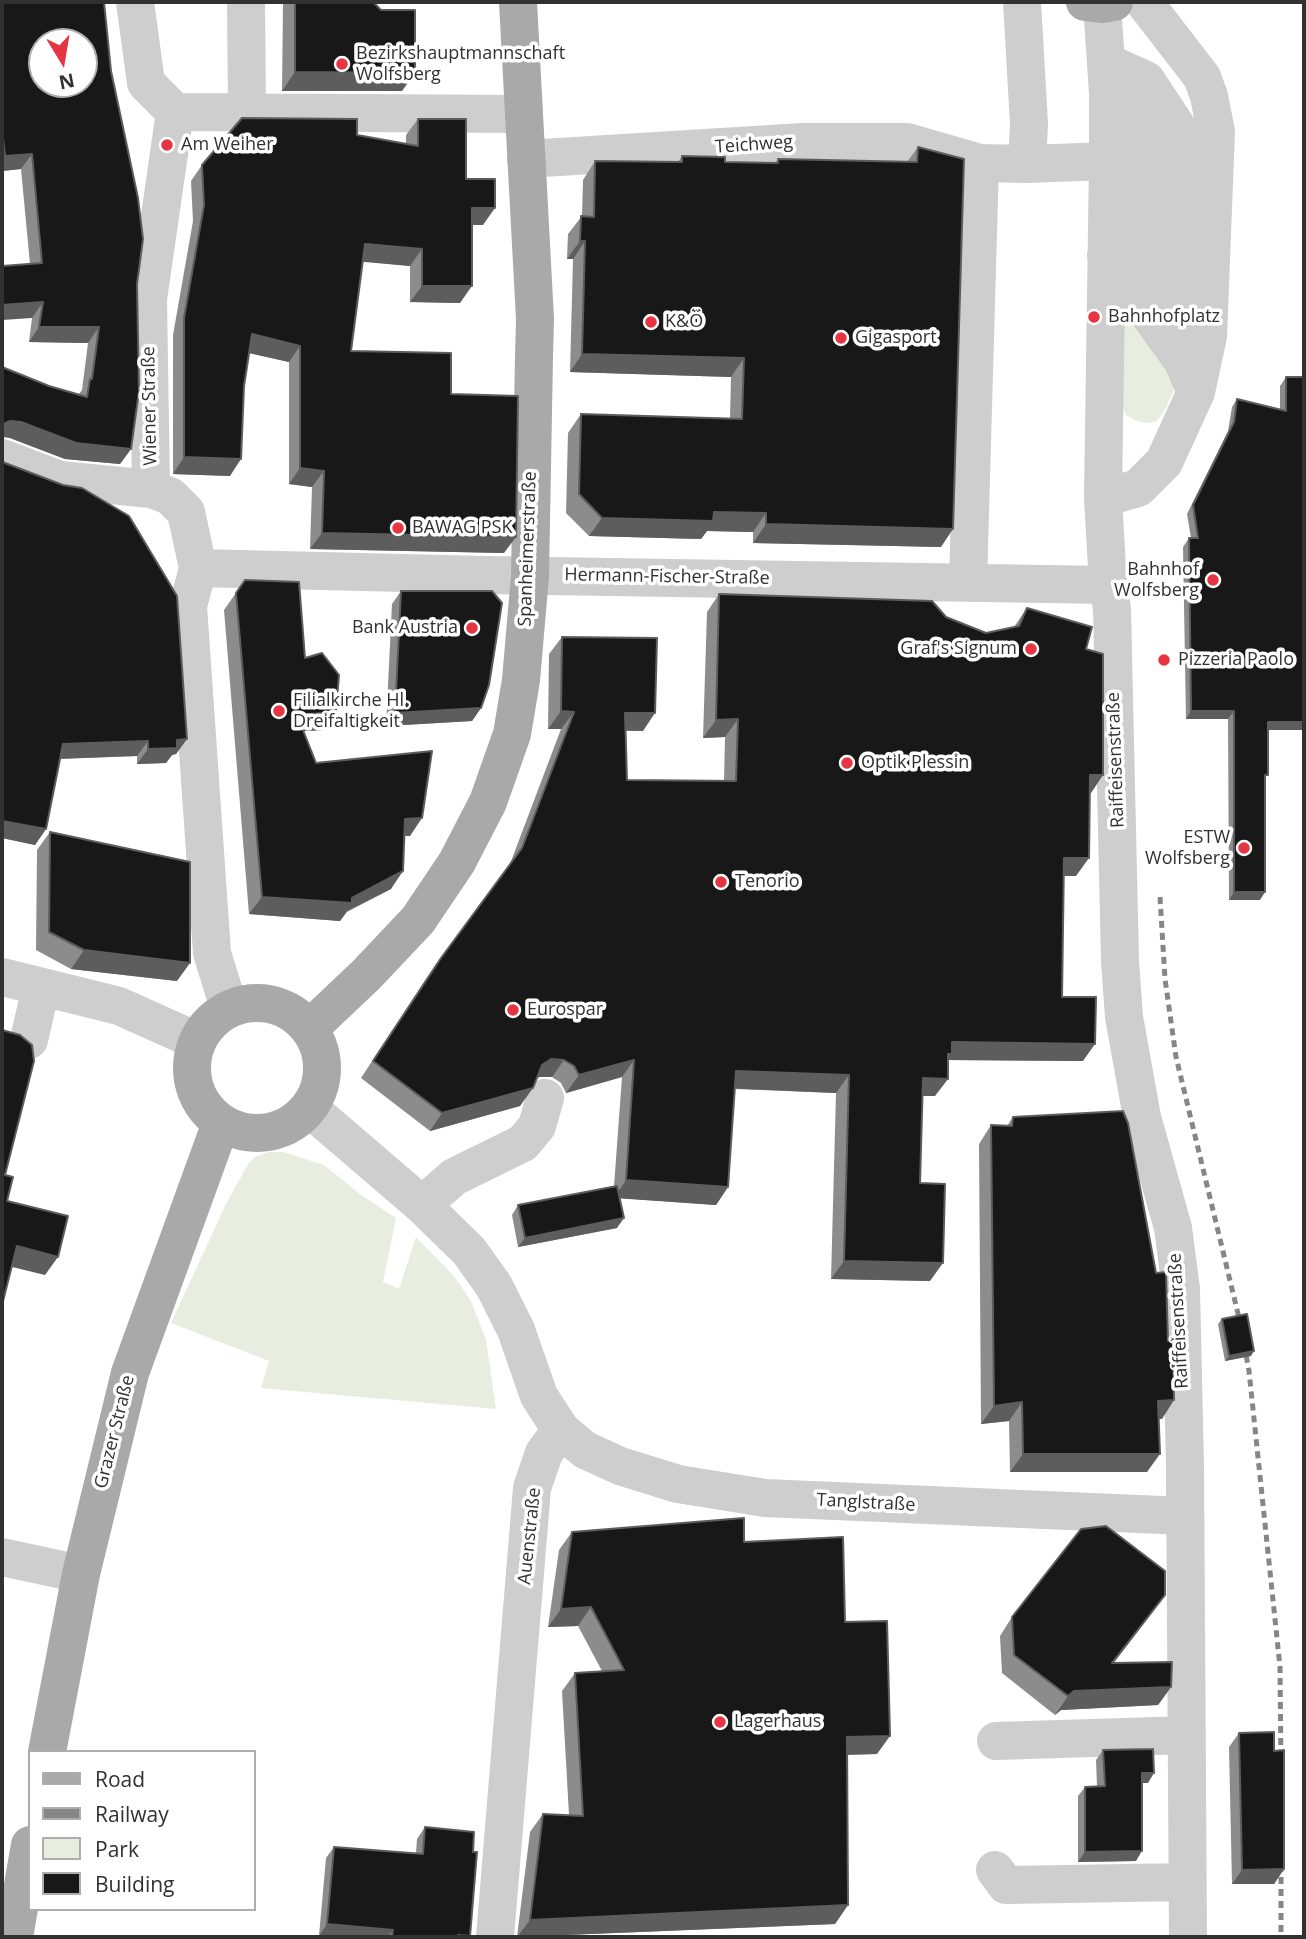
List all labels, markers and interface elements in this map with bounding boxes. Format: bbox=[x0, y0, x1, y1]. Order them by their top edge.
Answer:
north arrow bbox=[28, 28, 98, 98]
place label: Bezirkshauptmannschaft Wolfsberg bbox=[356, 43, 565, 86]
marker: Bezirkshauptmannschaft Wolfsberg bbox=[334, 56, 350, 72]
text: N bbox=[57, 67, 77, 96]
street label: Teichweg bbox=[714, 132, 794, 158]
place label: Am Weiher bbox=[181, 134, 273, 156]
marker: Am Weiher bbox=[159, 137, 175, 153]
place label: Bahnhofplatz bbox=[1108, 306, 1220, 328]
marker: Bahnhofplatz bbox=[1086, 309, 1102, 325]
place label: K&Ö bbox=[665, 311, 703, 333]
marker: K&Ö bbox=[643, 314, 659, 330]
place label: Gigasport bbox=[855, 327, 937, 349]
marker: Gigasport bbox=[833, 330, 849, 346]
street label: Wiener Straße bbox=[138, 346, 162, 466]
street label: Spanheimerstraße bbox=[514, 471, 542, 627]
place label: BAWAG PSK bbox=[412, 517, 512, 539]
marker: BAWAG PSK bbox=[390, 520, 406, 536]
place label: Bahnhof Wolfsberg bbox=[1114, 559, 1199, 602]
street label: Hermann-Fischer-Straße bbox=[564, 564, 770, 590]
marker: Bahnhof Wolfsberg bbox=[1205, 572, 1221, 588]
place label: Bank Austria bbox=[352, 617, 458, 639]
marker: Bank Austria bbox=[464, 620, 480, 636]
place label: Graf's Signum bbox=[900, 638, 1017, 660]
marker: Graf's Signum bbox=[1023, 641, 1039, 657]
place label: Pizzeria Paolo bbox=[1178, 649, 1294, 671]
marker: Pizzeria Paolo bbox=[1156, 652, 1172, 668]
place label: Filialkirche Hl. Dreifaltigkeit bbox=[293, 690, 409, 732]
street label: Raiffeisenstraße bbox=[1103, 692, 1129, 828]
marker: Filialkirche Hl. Dreifaltigkeit bbox=[271, 703, 287, 719]
place label: Optik Plessin bbox=[861, 752, 969, 774]
marker: Optik Plessin bbox=[839, 755, 855, 771]
place label: ESTW Wolfsberg bbox=[1145, 827, 1230, 870]
marker: ESTW Wolfsberg bbox=[1236, 840, 1252, 856]
place label: Tenorio bbox=[735, 871, 800, 893]
marker: Tenorio bbox=[713, 874, 729, 890]
place label: Eurospar bbox=[527, 999, 603, 1021]
marker: Eurospar bbox=[505, 1002, 521, 1018]
street label: Raiffeisenstraße bbox=[1165, 1253, 1193, 1389]
street label: Grazer Straße bbox=[90, 1373, 140, 1491]
street label: Auenstraße bbox=[514, 1487, 546, 1585]
street label: Tanglstraße bbox=[816, 1490, 916, 1516]
place label: Lagerhaus bbox=[734, 1711, 821, 1733]
marker: Lagerhaus bbox=[712, 1714, 728, 1730]
legend bbox=[28, 1750, 256, 1911]
text: Road bbox=[95, 1765, 145, 1793]
text: Railway bbox=[95, 1800, 169, 1828]
text: Park bbox=[95, 1835, 139, 1863]
text: Building bbox=[95, 1870, 174, 1898]

